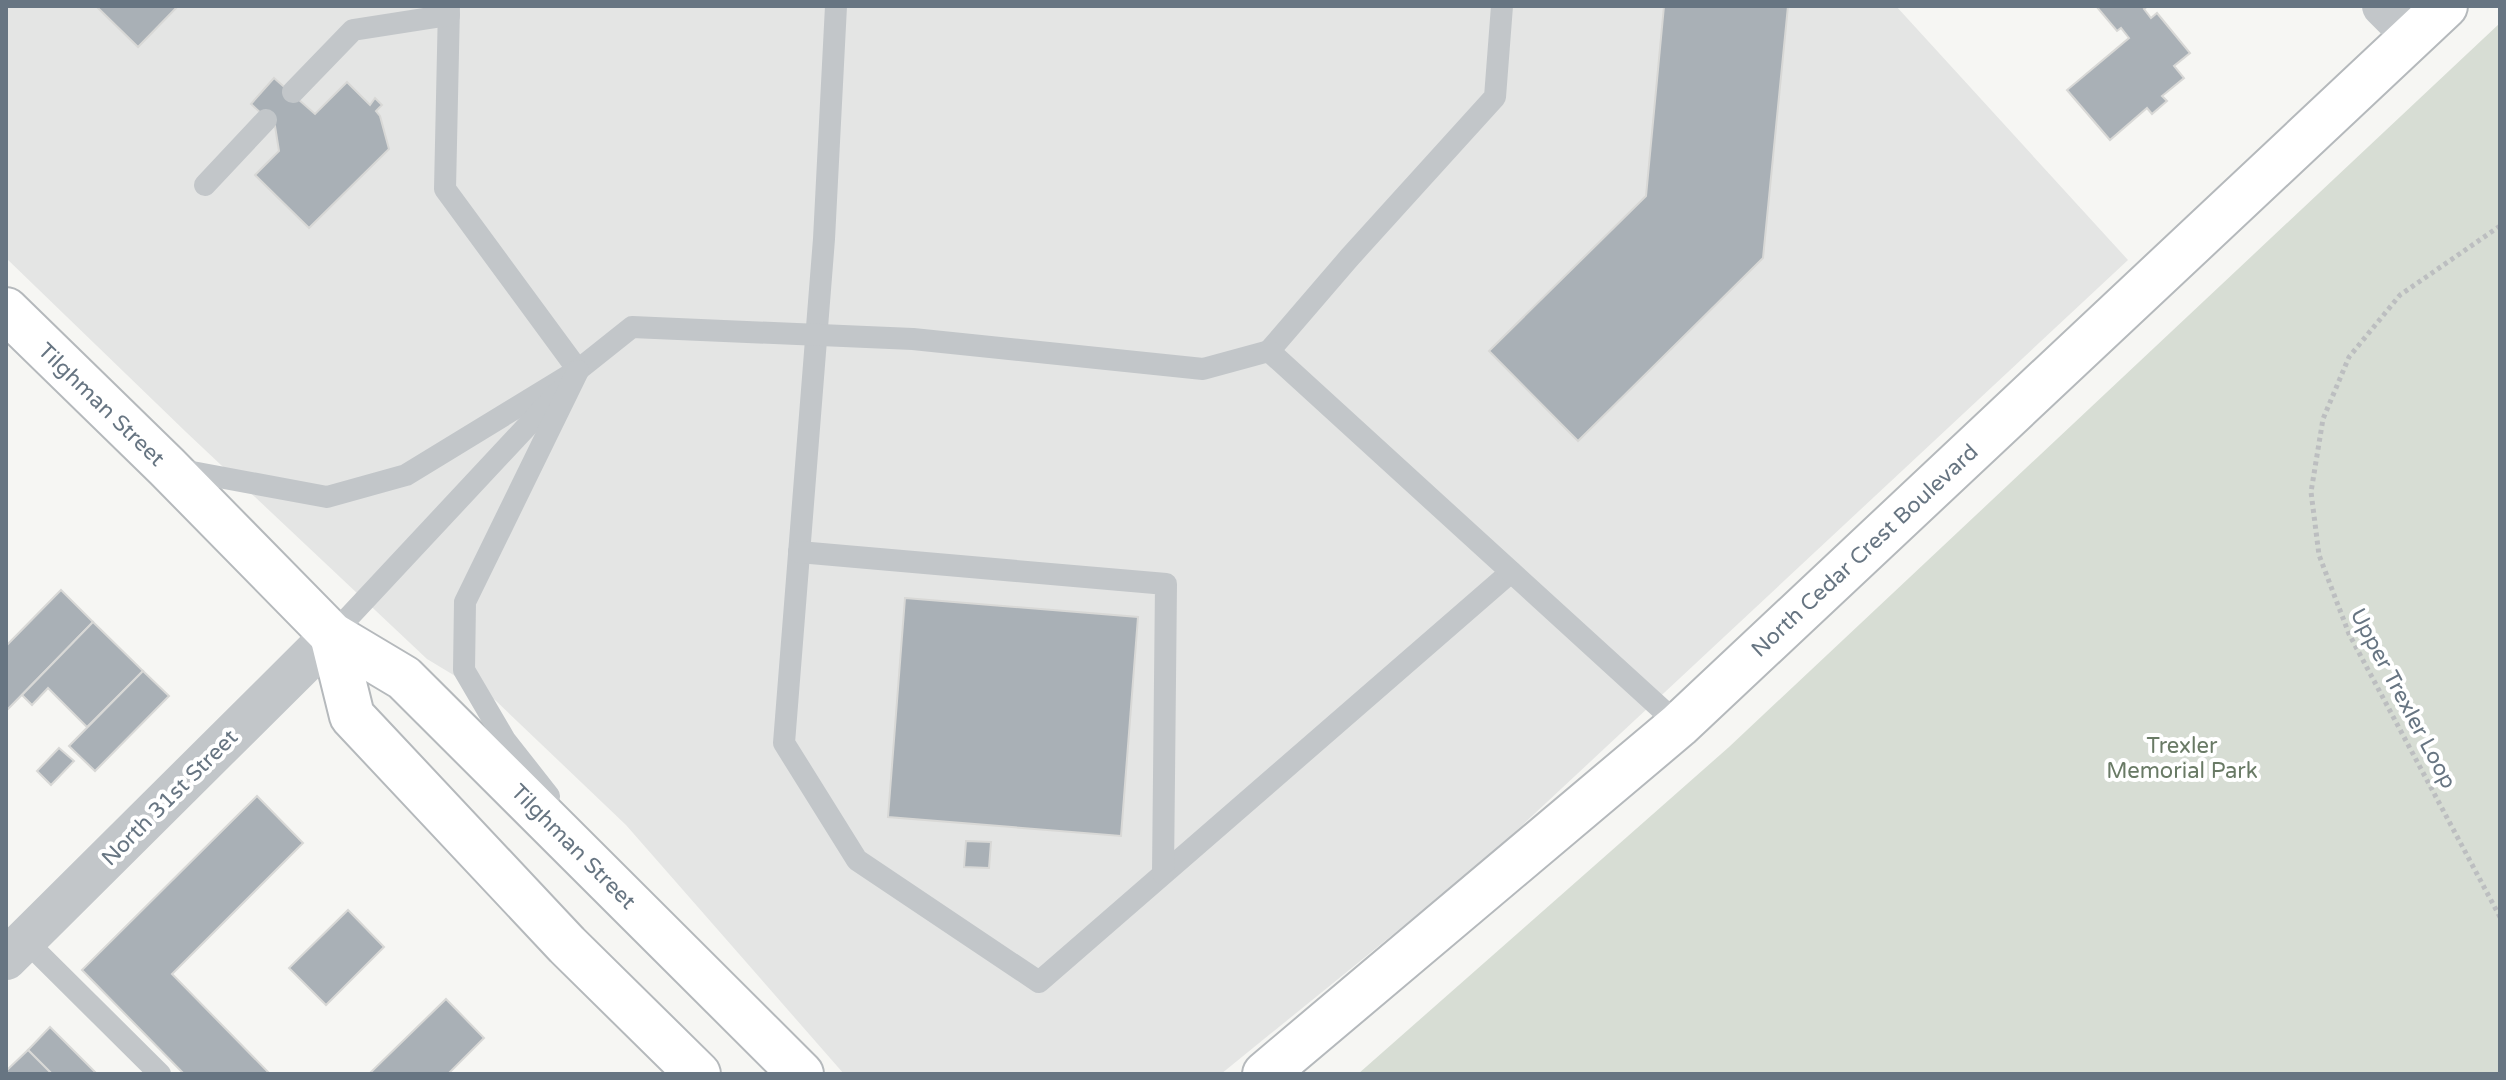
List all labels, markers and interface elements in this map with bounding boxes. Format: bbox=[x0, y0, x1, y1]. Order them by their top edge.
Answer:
street label: Tilghman Street bbox=[33, 338, 170, 472]
street label: North Cedar Crest Boulevard bbox=[1746, 439, 1983, 663]
street label: Upper Trexler Loop bbox=[2345, 604, 2462, 793]
street label: North 31st Street bbox=[96, 724, 243, 871]
park label: Trexler Memorial Park bbox=[2106, 733, 2258, 784]
street label: Tilghman Street bbox=[505, 779, 641, 915]

